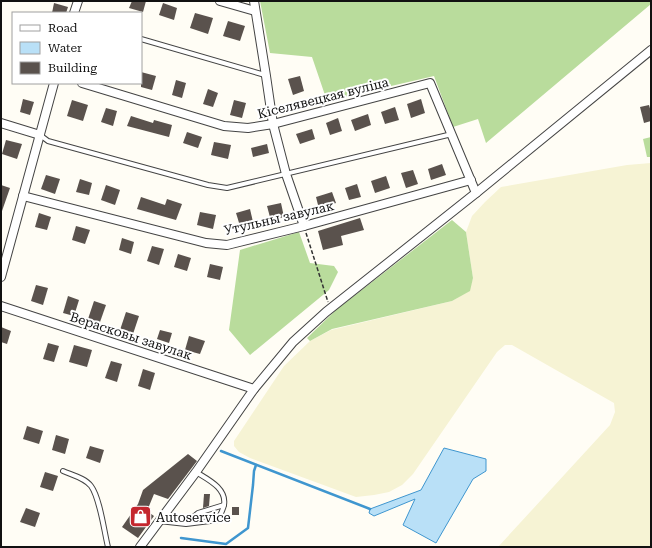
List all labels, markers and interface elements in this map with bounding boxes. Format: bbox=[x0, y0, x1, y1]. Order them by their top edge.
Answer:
legend bbox=[12, 12, 142, 84]
text: Road bbox=[48, 21, 78, 35]
text: Water bbox=[48, 41, 82, 55]
text: Building bbox=[48, 61, 97, 75]
street label: Кіселявецкая вуліца bbox=[256, 74, 390, 122]
street label: Утульны завулак bbox=[223, 198, 335, 238]
street label: Верасковы завулак bbox=[68, 309, 194, 363]
shop icon: Autoservice bbox=[128, 504, 154, 530]
place label: Autoservice bbox=[156, 510, 231, 525]

